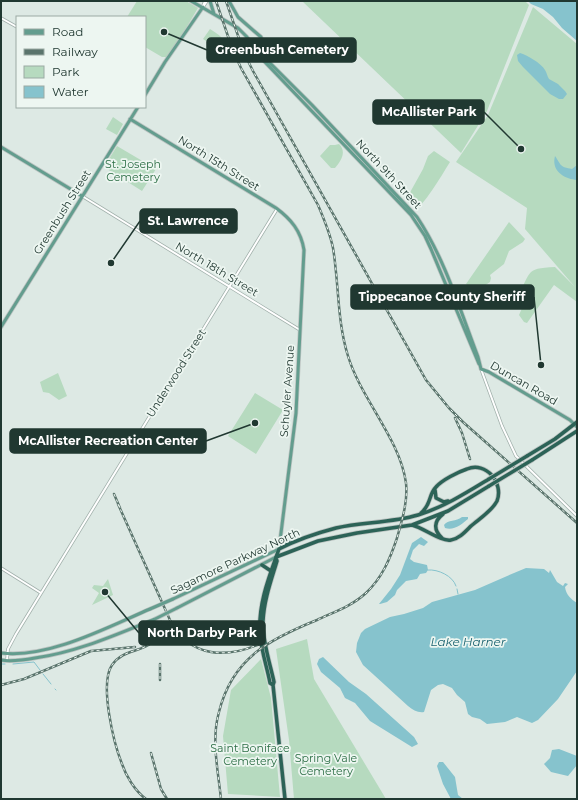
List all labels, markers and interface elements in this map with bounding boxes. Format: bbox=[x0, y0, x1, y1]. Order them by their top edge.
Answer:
legend bbox=[16, 16, 146, 108]
text: Road bbox=[52, 24, 83, 39]
callout: Greenbush Cemetery bbox=[207, 38, 356, 62]
text: Greenbush Cemetery bbox=[215, 42, 350, 57]
text: Railway bbox=[52, 44, 98, 59]
text: Park bbox=[52, 64, 80, 79]
text: Water bbox=[52, 84, 89, 99]
callout: McAllister Park bbox=[373, 100, 484, 124]
text: McAllister Park bbox=[381, 104, 477, 119]
street label: North 15th Street bbox=[176, 132, 263, 194]
street label: North 9th Street bbox=[353, 136, 425, 212]
park label: St. Joseph Cemetery bbox=[105, 157, 161, 184]
street label: Greenbush Street bbox=[30, 167, 94, 257]
callout: St. Lawrence bbox=[140, 209, 237, 233]
text: St. Lawrence bbox=[148, 213, 229, 228]
street label: North 18th Street bbox=[173, 239, 261, 300]
callout: Tippecanoe County Sheriff bbox=[351, 285, 534, 309]
text: Tippecanoe County Sheriff bbox=[359, 289, 527, 304]
street label: Underwood Street bbox=[143, 326, 209, 420]
street label: Schuyler Avenue bbox=[277, 344, 297, 437]
street label: Duncan Road bbox=[488, 358, 560, 408]
callout: McAllister Recreation Center bbox=[10, 429, 206, 453]
text: McAllister Recreation Center bbox=[18, 433, 198, 448]
street label: Sagamore Parkway North bbox=[168, 525, 302, 597]
callout: North Darby Park bbox=[139, 621, 265, 645]
text: North Darby Park bbox=[147, 625, 257, 640]
water label: Lake Harner bbox=[430, 634, 506, 649]
park label: Saint Boniface Cemetery bbox=[210, 741, 290, 768]
park label: Spring Vale Cemetery bbox=[295, 751, 358, 778]

